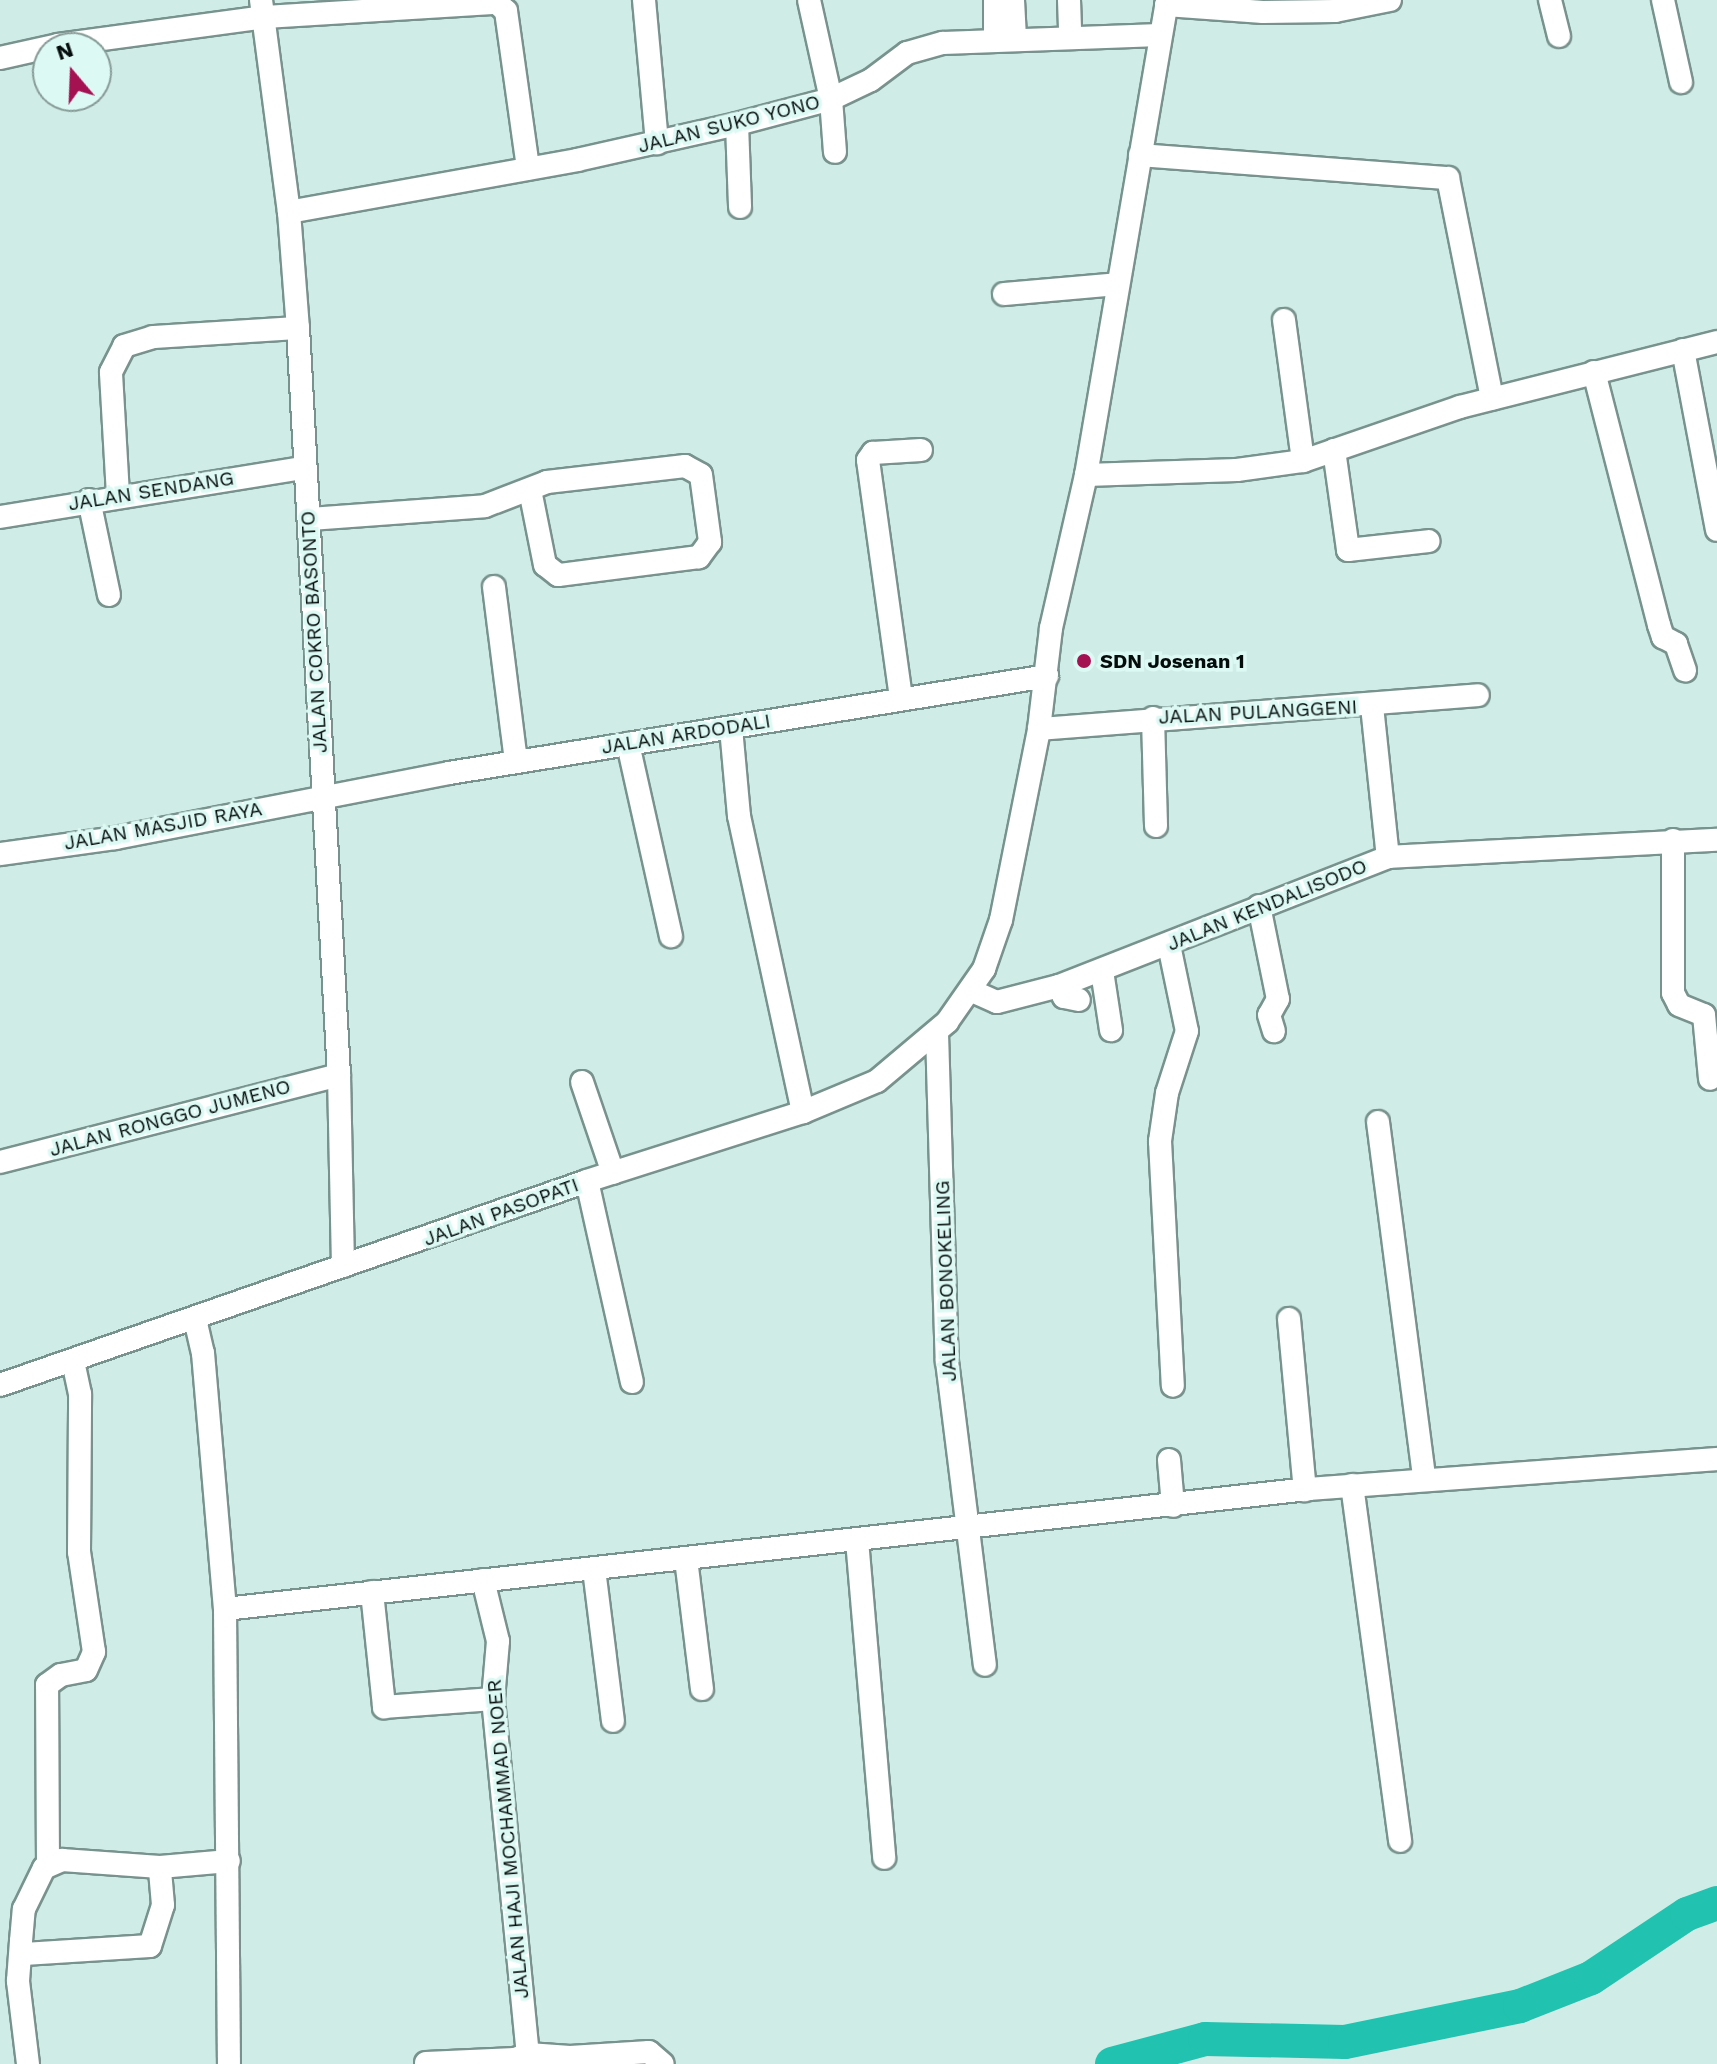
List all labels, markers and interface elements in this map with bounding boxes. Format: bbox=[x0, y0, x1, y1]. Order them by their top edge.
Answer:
north arrow bbox=[32, 32, 112, 112]
text: N bbox=[53, 36, 76, 65]
street label: JALAN SUKO YONO bbox=[635, 90, 823, 158]
street label: JALAN SENDANG bbox=[66, 466, 236, 516]
street label: JALAN COKRO BASONTO bbox=[296, 510, 332, 754]
place label: SDN Josenan 1 bbox=[1100, 649, 1245, 673]
marker: SDN Josenan 1 bbox=[1075, 652, 1093, 670]
street label: JALAN PULANGGENI bbox=[1158, 695, 1358, 729]
street label: JALAN ARDODALI bbox=[599, 709, 773, 759]
street label: JALAN MASJID RAYA bbox=[62, 797, 264, 855]
street label: JALAN KENDALISODO bbox=[1164, 854, 1370, 956]
street label: JALAN RONGGO JUMENO bbox=[47, 1074, 293, 1162]
street label: JALAN PASOPATI bbox=[420, 1173, 582, 1251]
street label: JALAN BONOKELING bbox=[930, 1180, 962, 1382]
street label: JALAN HAJI MOCHAMMAD NOER bbox=[482, 1678, 534, 2000]

